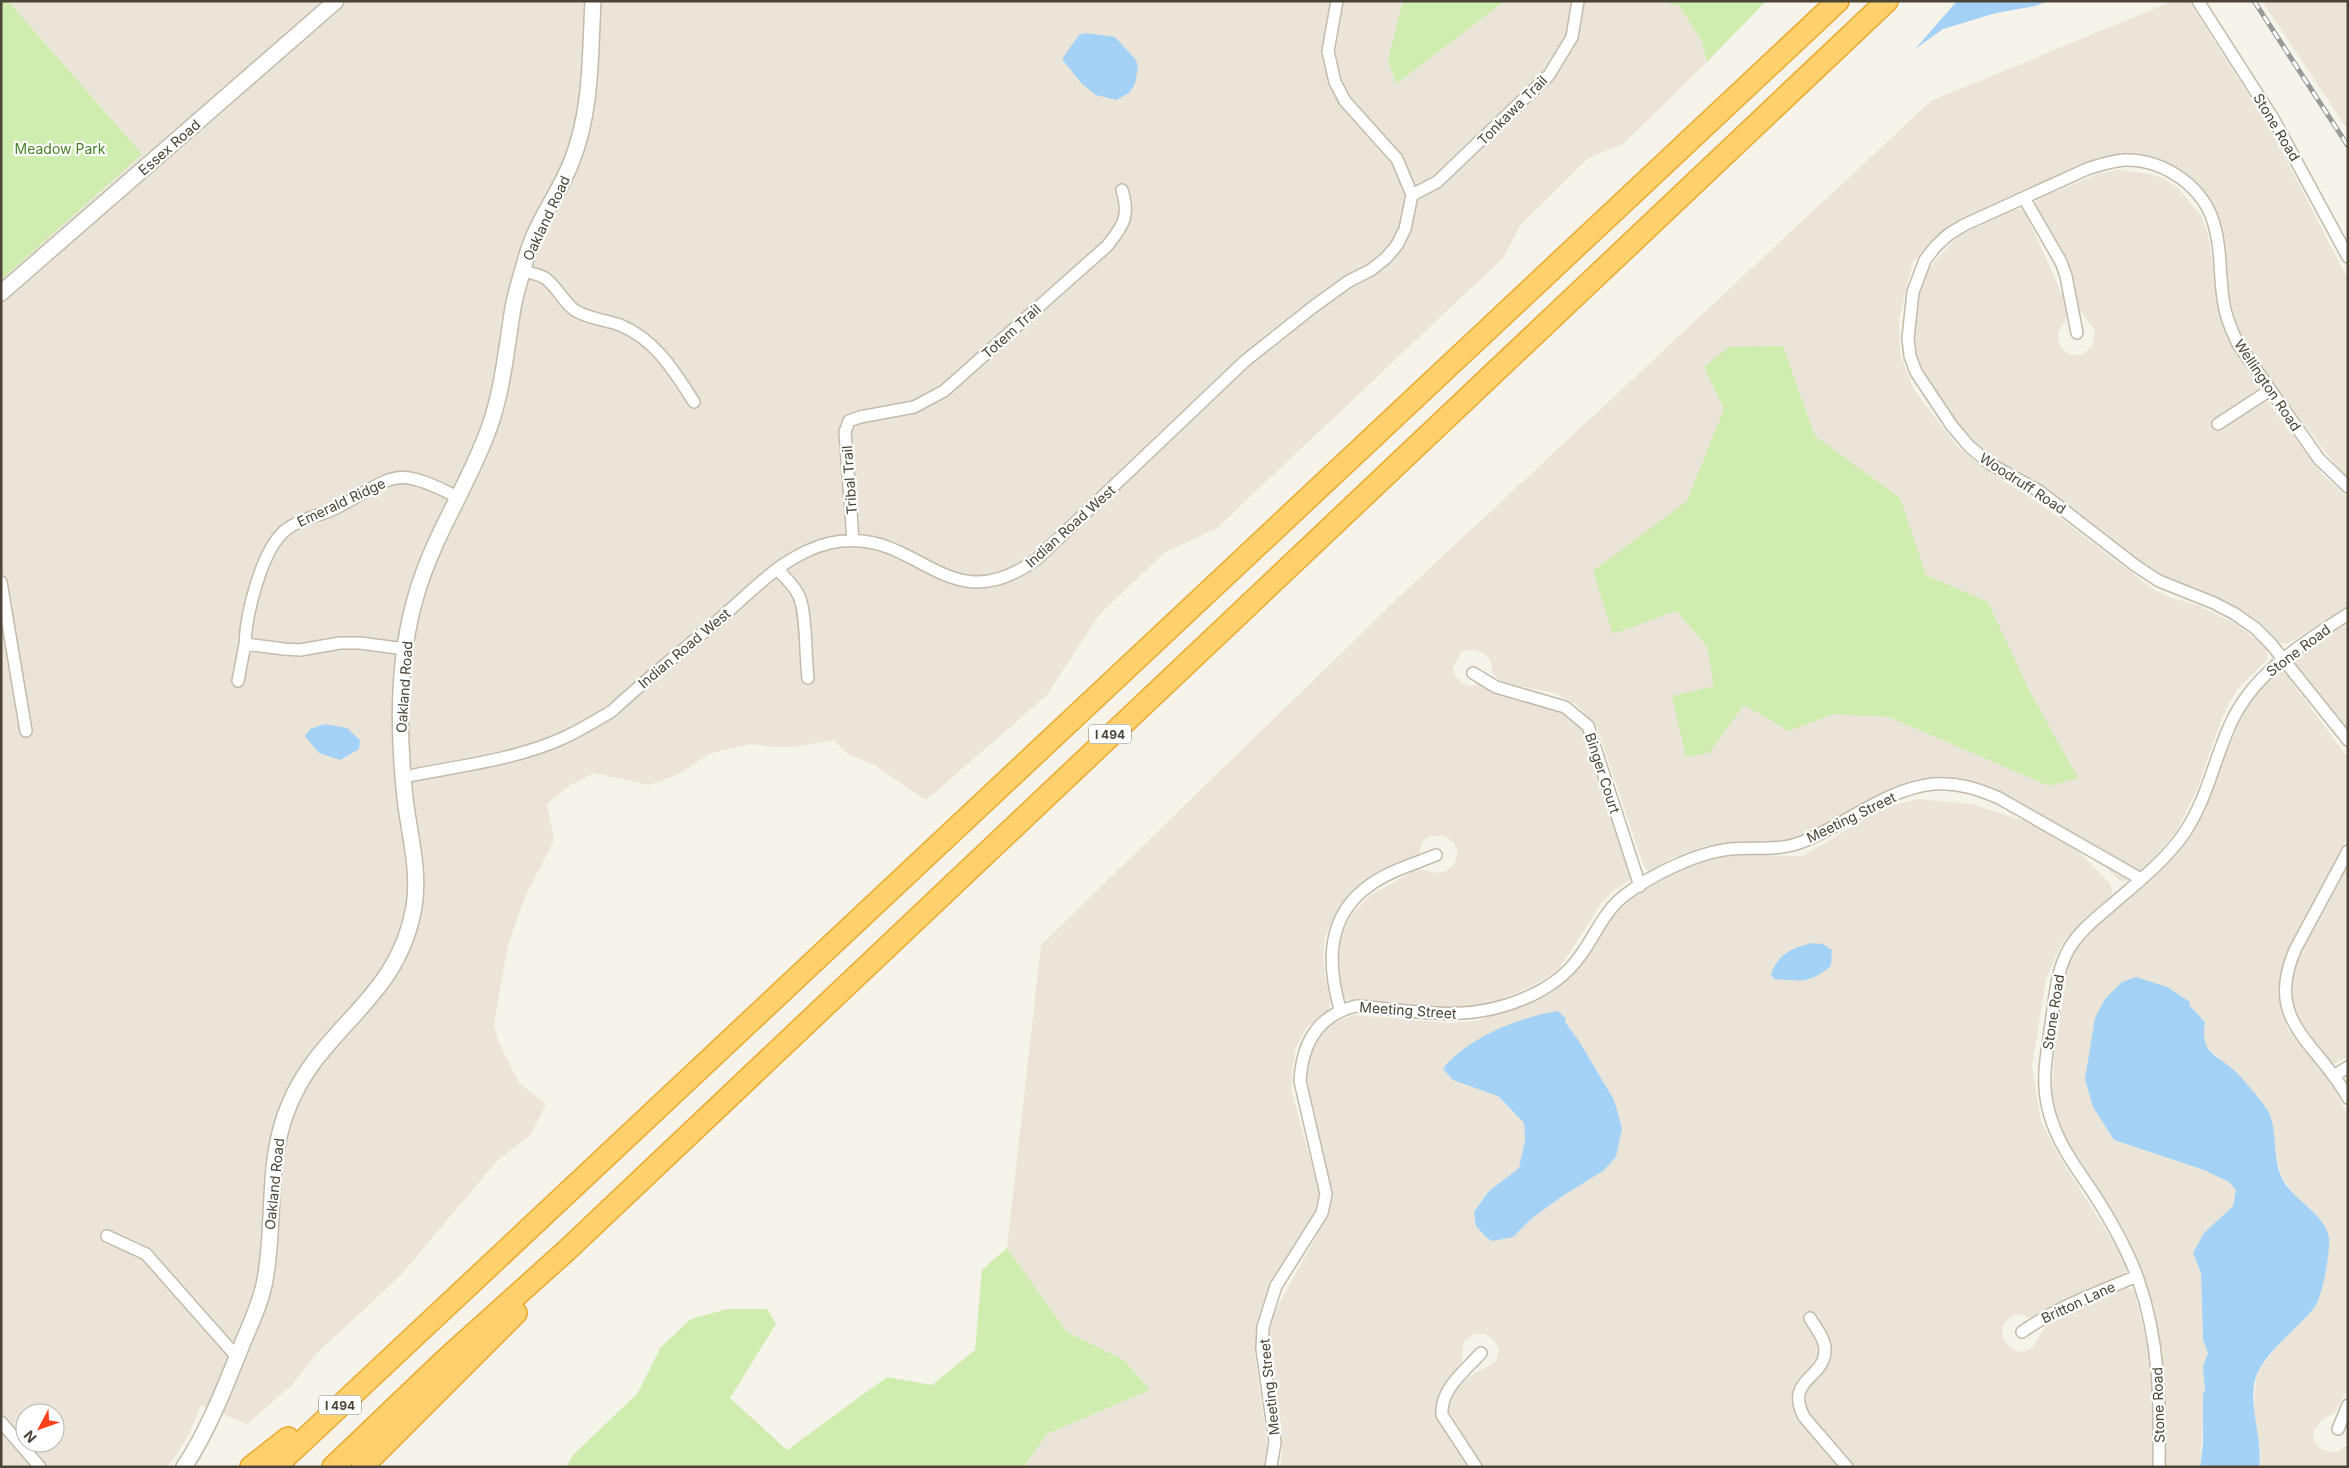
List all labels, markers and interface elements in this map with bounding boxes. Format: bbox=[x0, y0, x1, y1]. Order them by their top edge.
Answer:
street label: Tonkawa Trail bbox=[1474, 72, 1550, 148]
street label: Stone Road bbox=[2250, 90, 2304, 164]
street label: Essex Road bbox=[135, 116, 203, 178]
park label: Meadow Park bbox=[15, 140, 106, 157]
street label: Oakland Road bbox=[519, 173, 573, 263]
street label: Totem Trail bbox=[978, 300, 1044, 362]
street label: Wellington Road bbox=[2231, 336, 2305, 434]
street label: Tribal Trail bbox=[838, 445, 860, 515]
street label: Woodruff Road bbox=[1977, 449, 2069, 517]
street label: Emerald Ridge bbox=[294, 474, 388, 530]
street label: Indian Road West bbox=[1022, 481, 1119, 571]
street label: Indian Road West bbox=[634, 604, 734, 691]
street label: Stone Road bbox=[2263, 620, 2333, 680]
street label: Oakland Road bbox=[392, 640, 416, 734]
road number: I 494 bbox=[1089, 724, 1131, 744]
street label: Binger Court bbox=[1582, 731, 1624, 816]
street label: Meeting Street bbox=[1804, 788, 1899, 846]
street label: Stone Road bbox=[2039, 973, 2067, 1051]
street label: Meeting Street bbox=[1359, 998, 1458, 1022]
street label: Oakland Road bbox=[261, 1137, 287, 1231]
street label: Britton Lane bbox=[2038, 1277, 2118, 1327]
street label: Meeting Street bbox=[1255, 1337, 1283, 1436]
street label: Stone Road bbox=[2148, 1367, 2168, 1443]
road number: I 494 bbox=[319, 1396, 361, 1414]
north arrow bbox=[15, 1403, 65, 1453]
text: N bbox=[20, 1427, 40, 1446]

